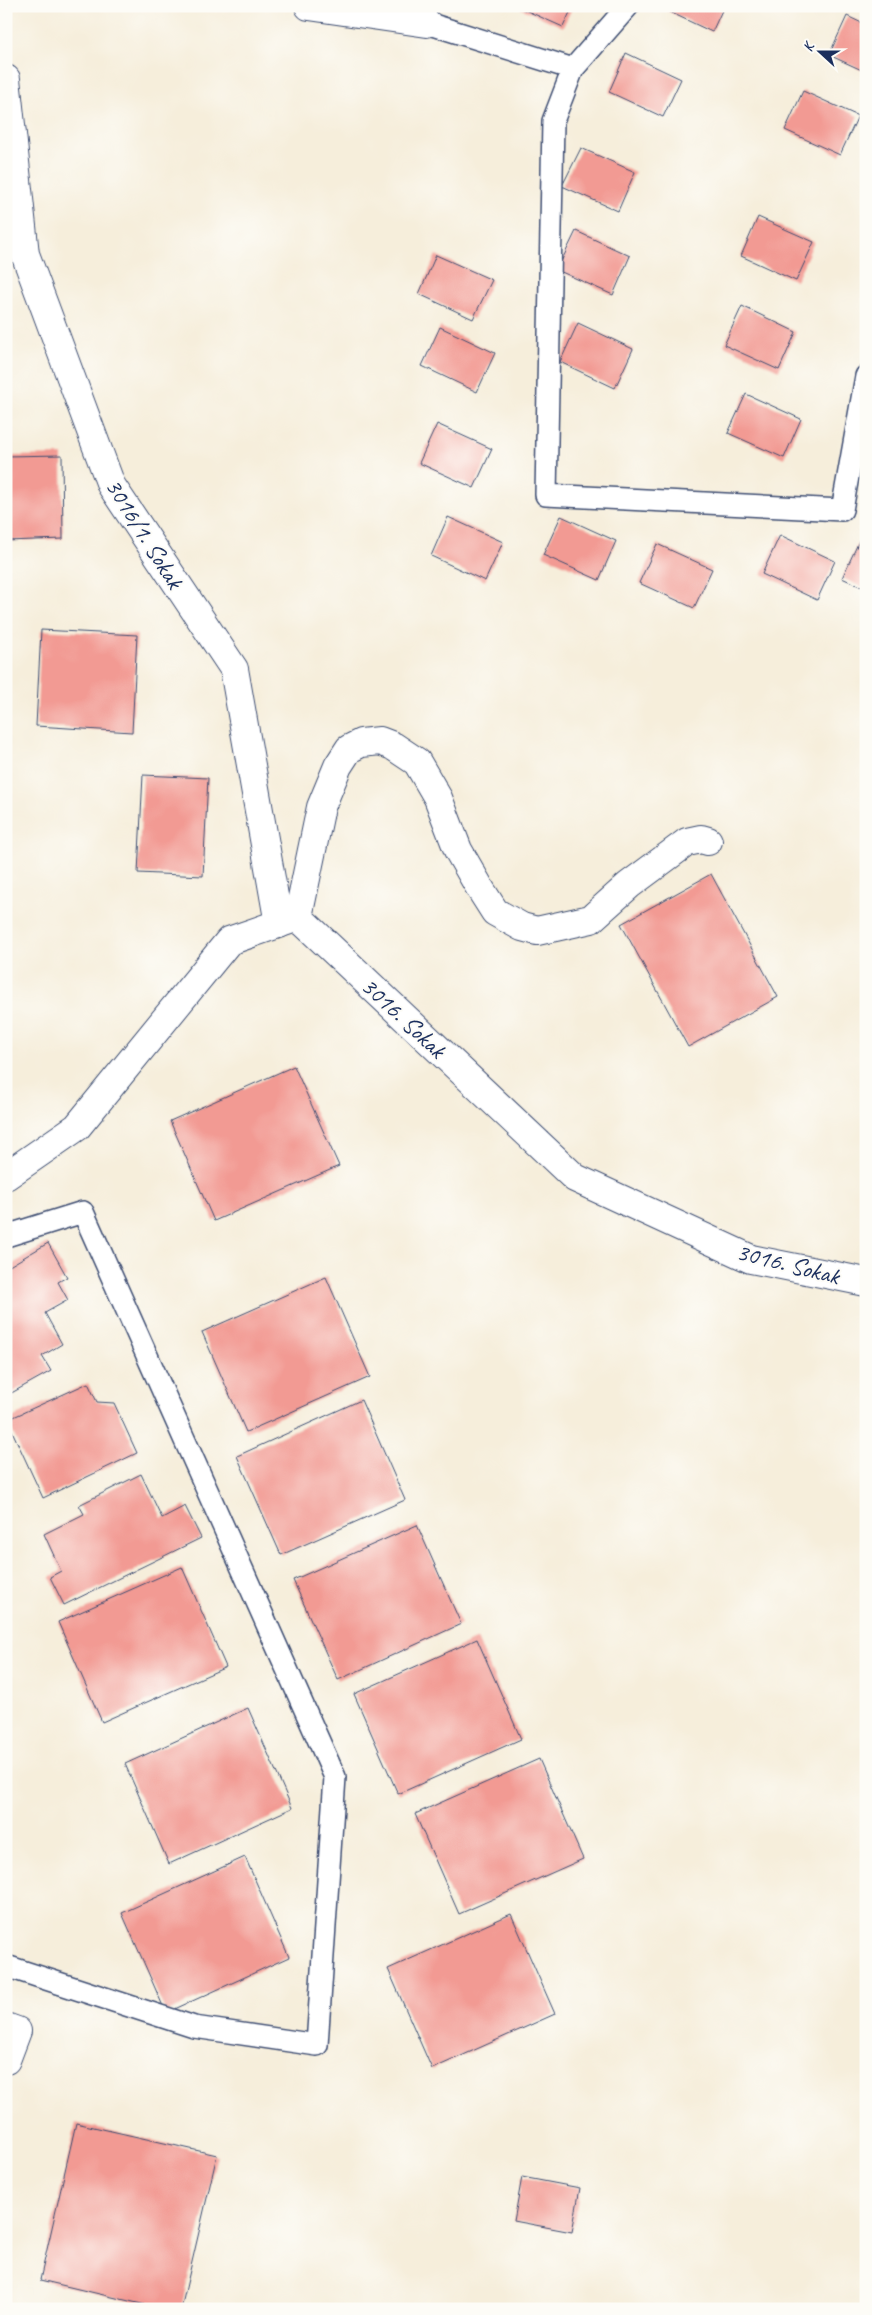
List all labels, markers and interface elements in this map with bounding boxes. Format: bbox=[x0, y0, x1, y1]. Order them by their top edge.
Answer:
north arrow bbox=[794, 28, 844, 78]
text: K bbox=[799, 38, 819, 54]
street label: 3016/1. Sokak bbox=[98, 472, 192, 596]
street label: 3016. Sokak bbox=[354, 970, 454, 1067]
street label: 3016. Sokak bbox=[733, 1236, 844, 1293]

